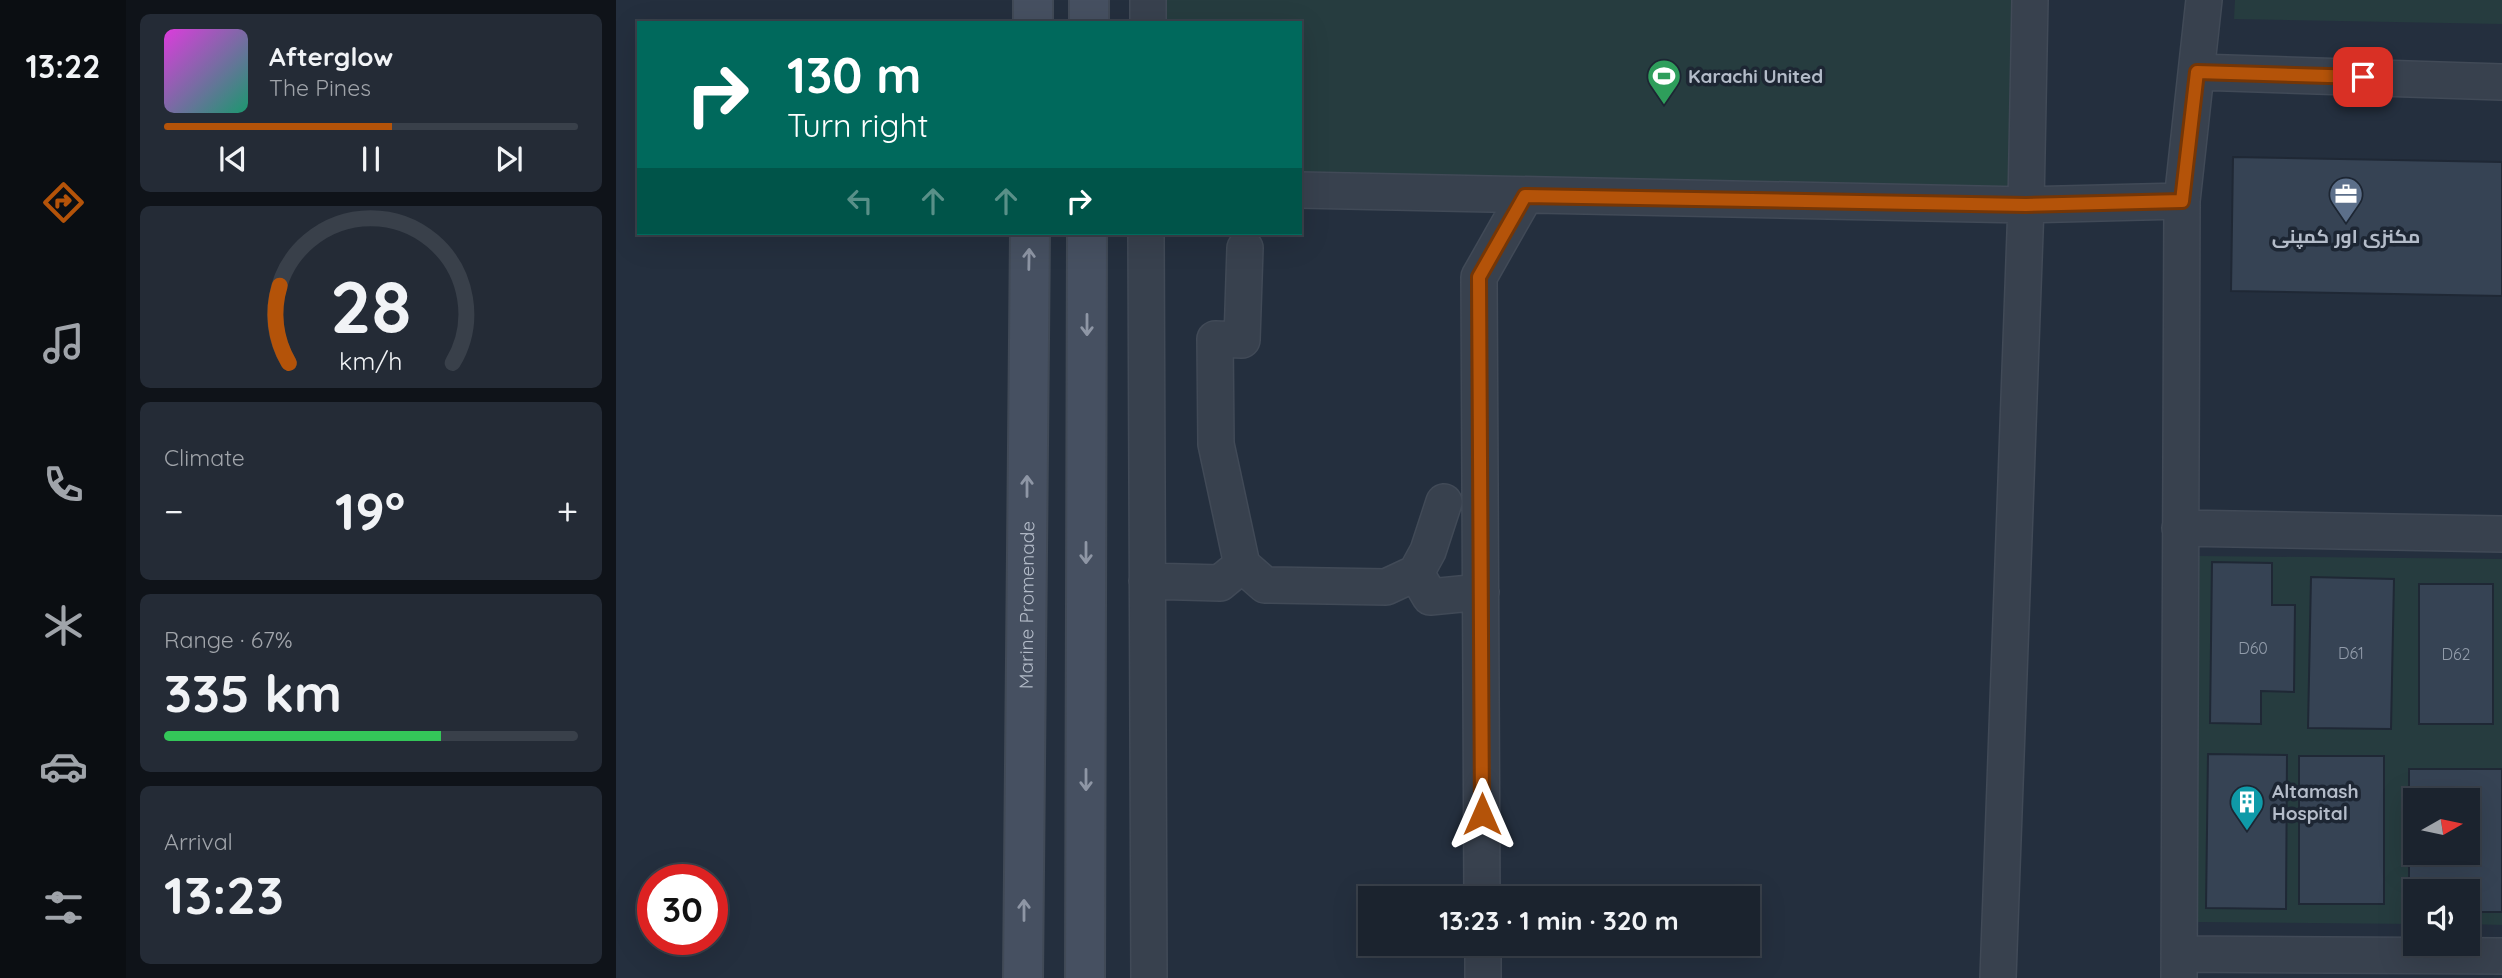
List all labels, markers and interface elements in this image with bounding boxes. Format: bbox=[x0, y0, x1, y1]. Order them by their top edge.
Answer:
text: Afterglow bbox=[269, 40, 393, 73]
text: 130 m bbox=[787, 44, 921, 105]
text: 13:22 bbox=[26, 46, 100, 86]
pin bbox=[2333, 47, 2393, 107]
icon: right bbox=[672, 49, 763, 140]
sports icon: Karachi United bbox=[1645, 57, 1683, 106]
icon: arrive bbox=[2344, 58, 2382, 96]
place label: Karachi United bbox=[1688, 64, 1823, 88]
text: The Pines bbox=[269, 73, 371, 102]
text: Turn right bbox=[787, 105, 928, 145]
icon: previous bbox=[214, 140, 252, 178]
icon: pause bbox=[352, 140, 390, 178]
icon: next bbox=[490, 140, 528, 178]
office icon: مکنزی اور کمپنی bbox=[2327, 175, 2365, 224]
icon: directions bbox=[39, 178, 88, 227]
icon: left bbox=[841, 182, 879, 220]
icon: ahead bbox=[914, 182, 952, 220]
icon: ahead bbox=[987, 182, 1025, 220]
icon: right bbox=[1060, 182, 1098, 220]
place label: مکنزی اور کمپنی bbox=[2272, 224, 2420, 249]
one-way arrow bbox=[1023, 248, 1036, 271]
text: 28 bbox=[330, 260, 412, 351]
one-way arrow bbox=[1080, 314, 1094, 337]
icon: music bbox=[39, 319, 88, 368]
text: km/h bbox=[339, 345, 403, 376]
text: Climate bbox=[164, 443, 245, 472]
icon: phone bbox=[39, 460, 88, 509]
one-way arrow bbox=[1020, 475, 1034, 498]
text: 19° bbox=[335, 478, 405, 543]
text: − bbox=[164, 487, 184, 535]
text: + bbox=[557, 487, 578, 535]
street label: Marine Promenade bbox=[1014, 521, 1039, 689]
one-way arrow bbox=[1080, 541, 1093, 564]
icon: climate bbox=[39, 601, 88, 650]
text: Range · 67% bbox=[164, 625, 293, 654]
house number: D60 bbox=[2238, 638, 2268, 658]
house number: D61 bbox=[2338, 643, 2364, 663]
house number: D62 bbox=[2442, 644, 2471, 664]
text: 335 km bbox=[164, 660, 342, 725]
icon: car bbox=[39, 742, 88, 791]
one-way arrow bbox=[1079, 769, 1093, 792]
position arrow bbox=[1445, 777, 1519, 851]
place label: Altamash Hospital bbox=[2272, 779, 2359, 825]
building icon: Altamash Hospital bbox=[2228, 783, 2266, 832]
north arrow bbox=[2403, 788, 2480, 864]
map controls bbox=[2403, 788, 2480, 956]
text: Arrival bbox=[164, 827, 233, 856]
text: 13:23 bbox=[164, 862, 284, 927]
speed limit sign: 30 bbox=[637, 864, 728, 955]
button: sound bbox=[2403, 879, 2480, 956]
icon: filters bbox=[39, 883, 88, 932]
one-way arrow bbox=[1017, 899, 1031, 922]
text: 13:23 · 1 min · 320 m bbox=[1439, 904, 1679, 937]

